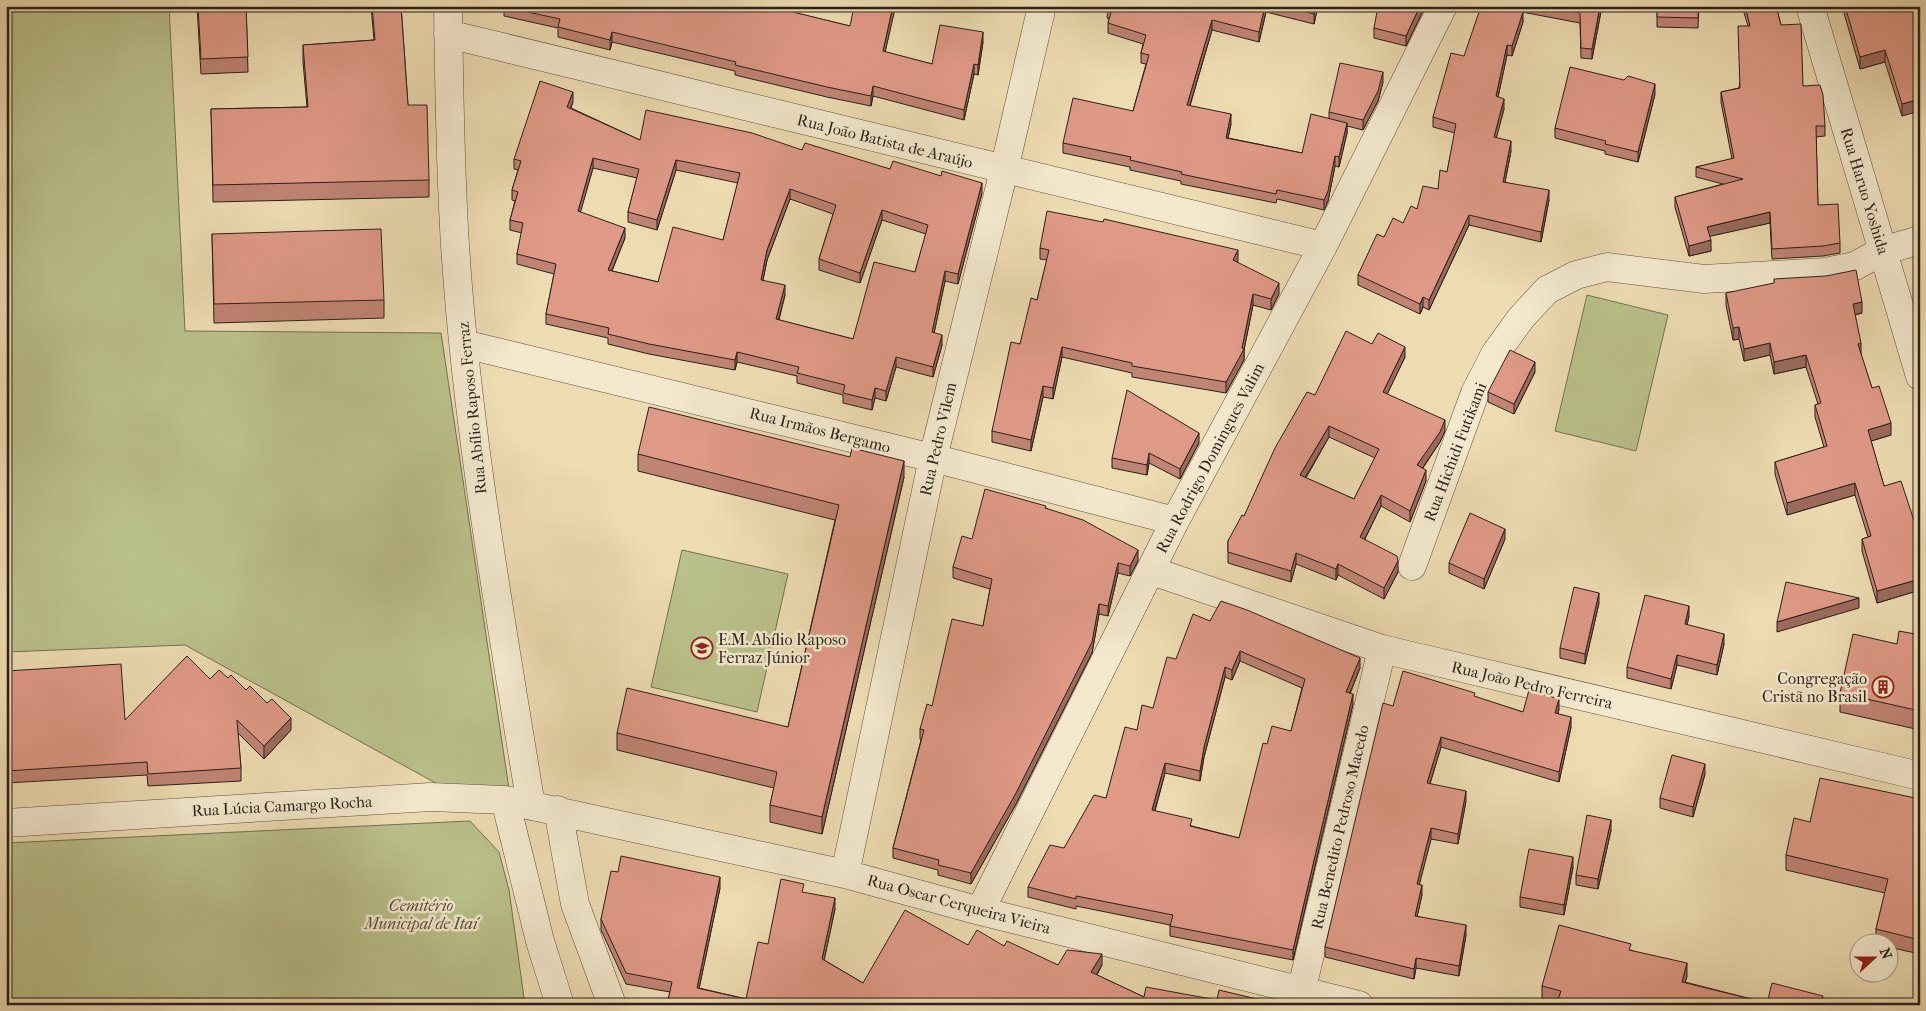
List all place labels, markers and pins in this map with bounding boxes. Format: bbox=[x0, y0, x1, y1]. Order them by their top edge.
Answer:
place label: E.M. Abílio Raposo Ferraz Júnior bbox=[718, 630, 846, 667]
school or university icon: E.M. Abílio Raposo Ferraz Júnior bbox=[690, 636, 714, 660]
place label: Congregação Cristã no Brasil bbox=[1762, 669, 1868, 706]
building icon: Congregação Cristã no Brasil bbox=[1871, 675, 1895, 699]

